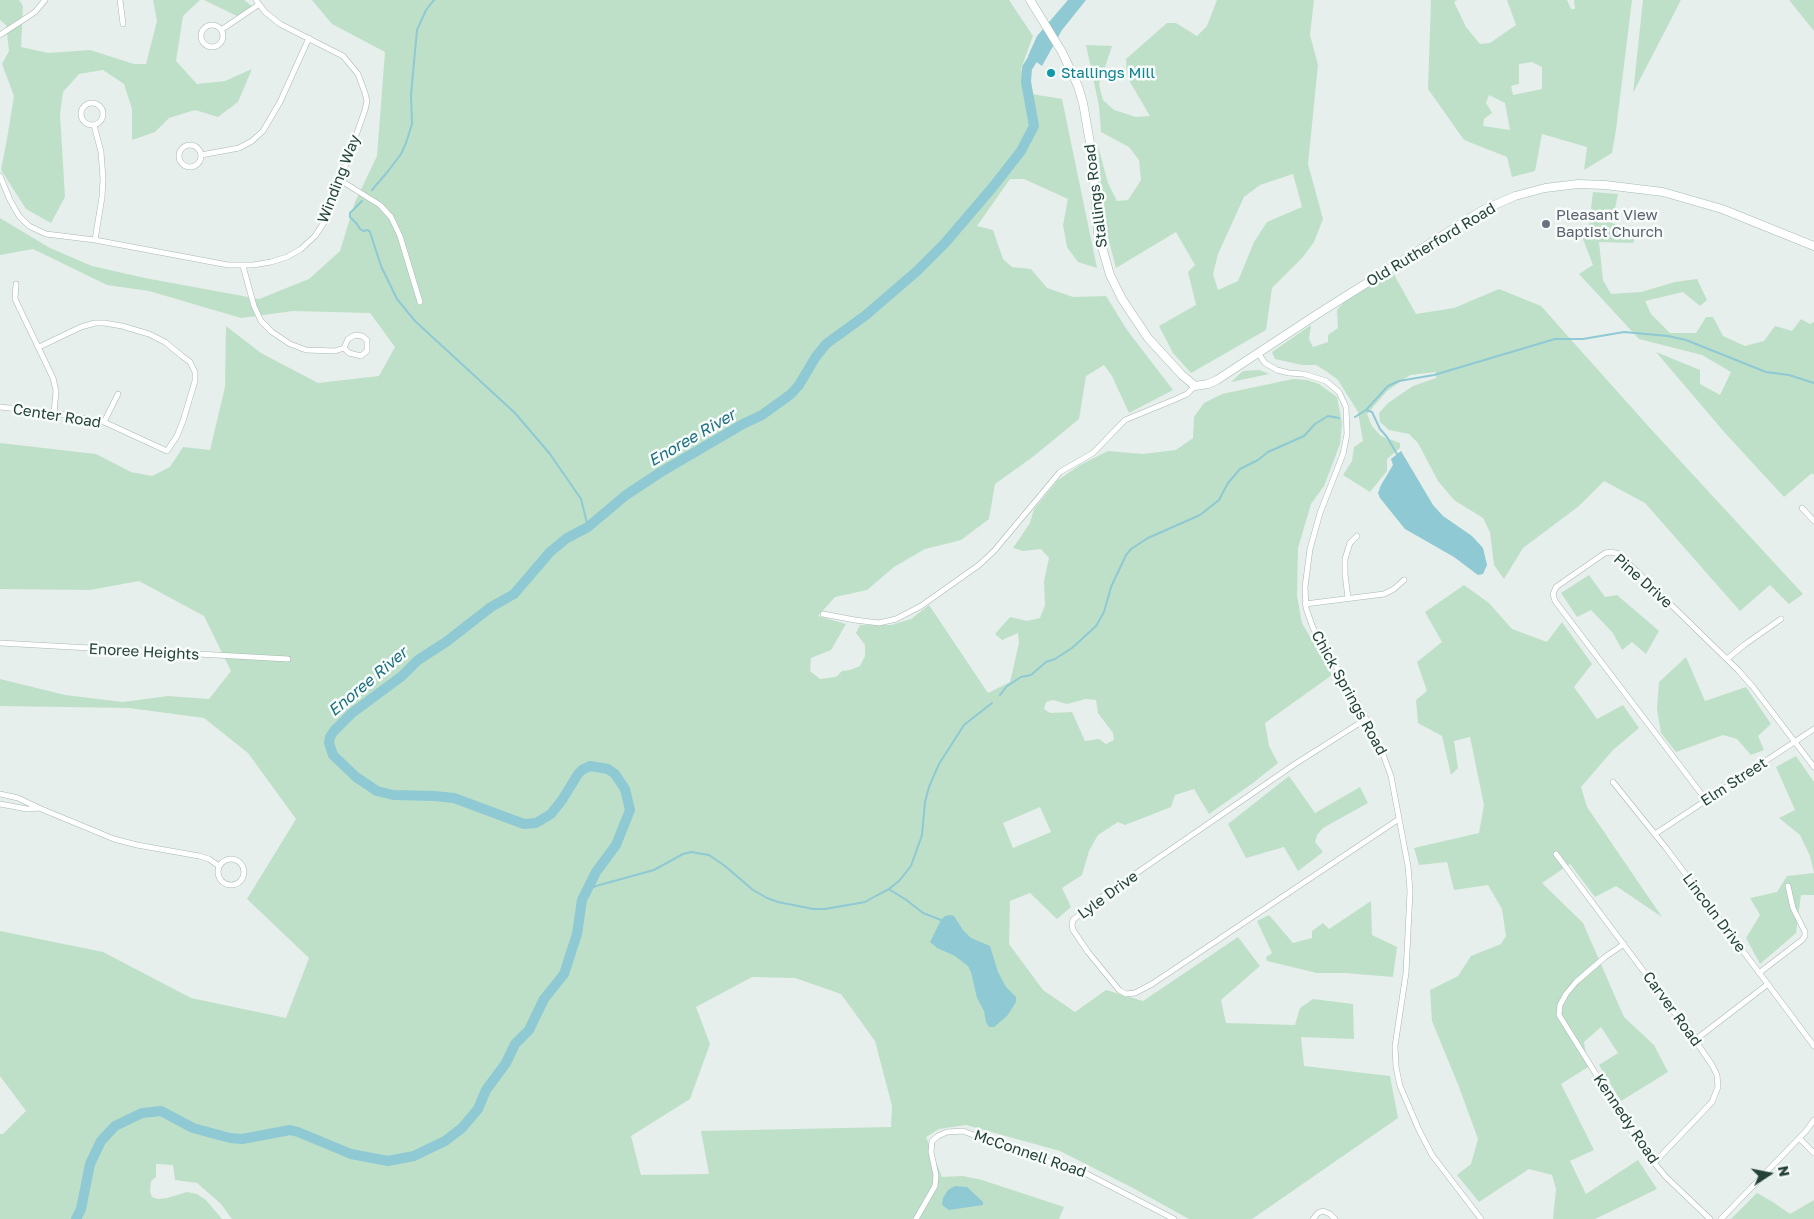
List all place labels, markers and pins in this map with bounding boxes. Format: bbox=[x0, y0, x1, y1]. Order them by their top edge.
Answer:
place label: Stallings Mill bbox=[1061, 64, 1155, 82]
marker: Stallings Mill bbox=[1045, 67, 1057, 79]
place label: Pleasant View Baptist Church bbox=[1556, 206, 1663, 241]
marker: Pleasant View Baptist Church bbox=[1540, 218, 1552, 230]

